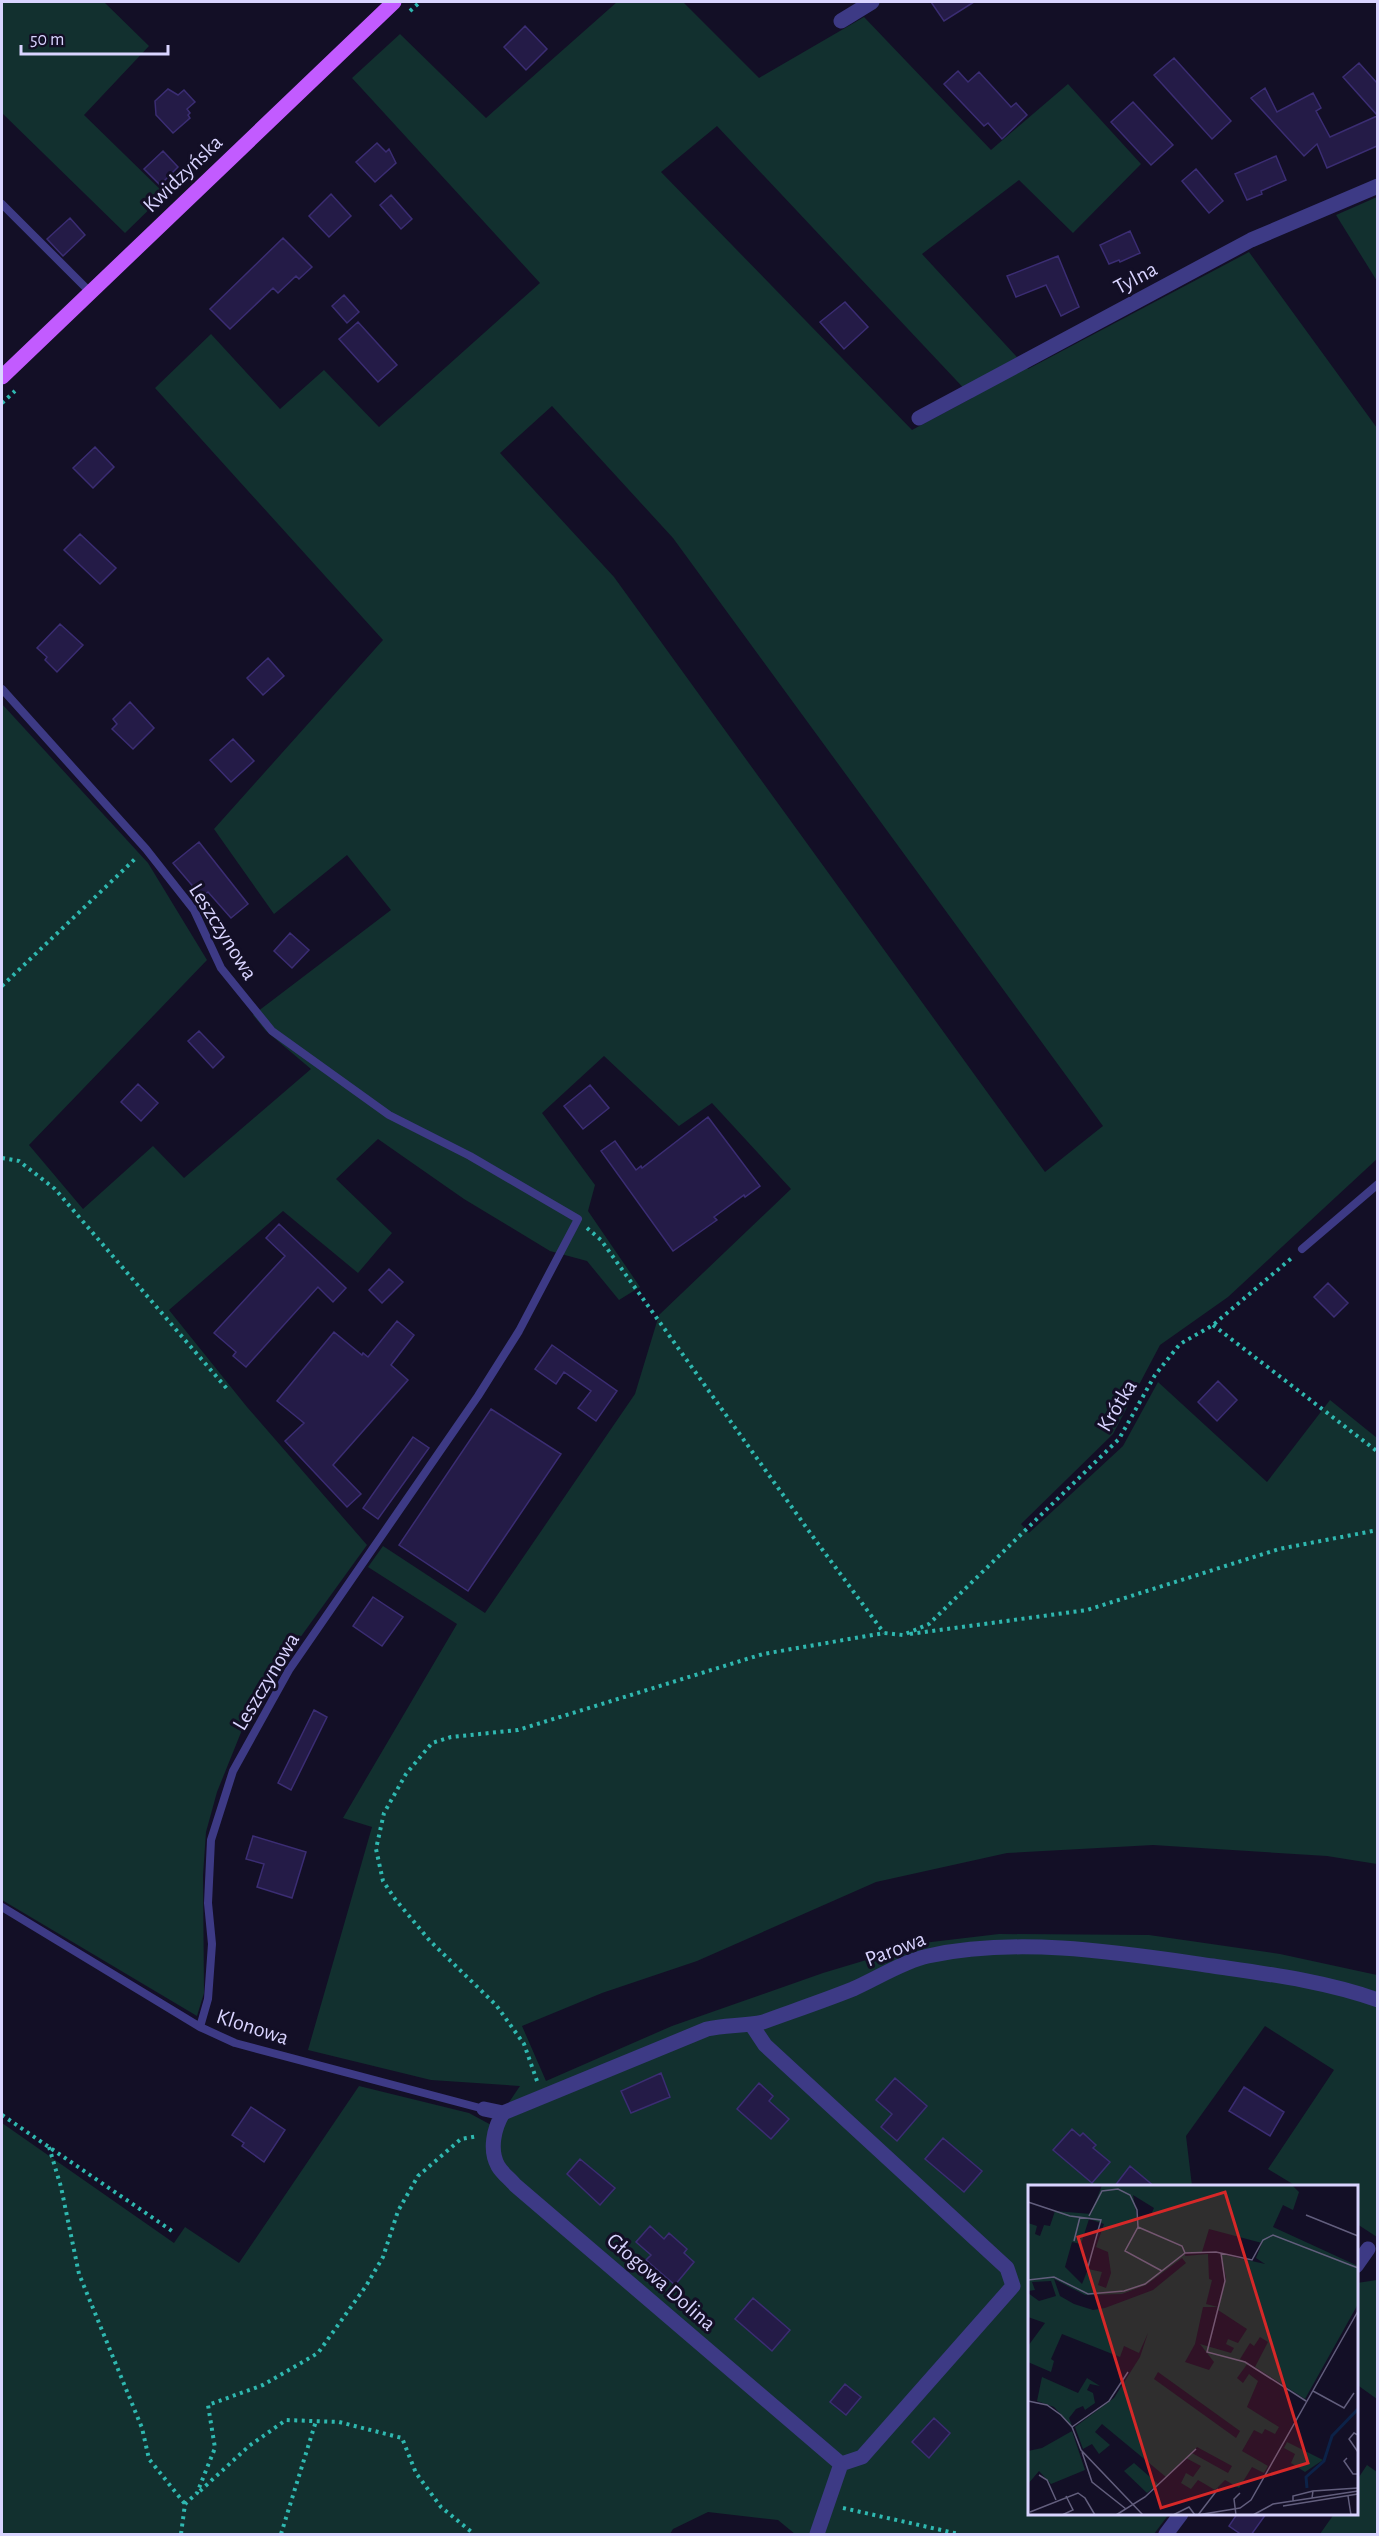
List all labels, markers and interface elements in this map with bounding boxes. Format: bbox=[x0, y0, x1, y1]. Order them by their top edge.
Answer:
scale bar bbox=[21, 18, 168, 56]
text: 50 m bbox=[30, 31, 64, 49]
street label: Kwidzyńska bbox=[139, 131, 227, 217]
street label: Tylna bbox=[1110, 257, 1161, 298]
street label: Leszczynowa bbox=[185, 879, 261, 984]
street label: Krótka bbox=[1093, 1376, 1141, 1435]
street label: Leszczynowa bbox=[228, 1629, 303, 1734]
street label: Parowa bbox=[862, 1927, 929, 1970]
street label: Klonowa bbox=[214, 2005, 292, 2049]
inset map bbox=[1028, 2185, 1358, 2515]
street label: Głogowa Dolina bbox=[603, 2229, 720, 2335]

